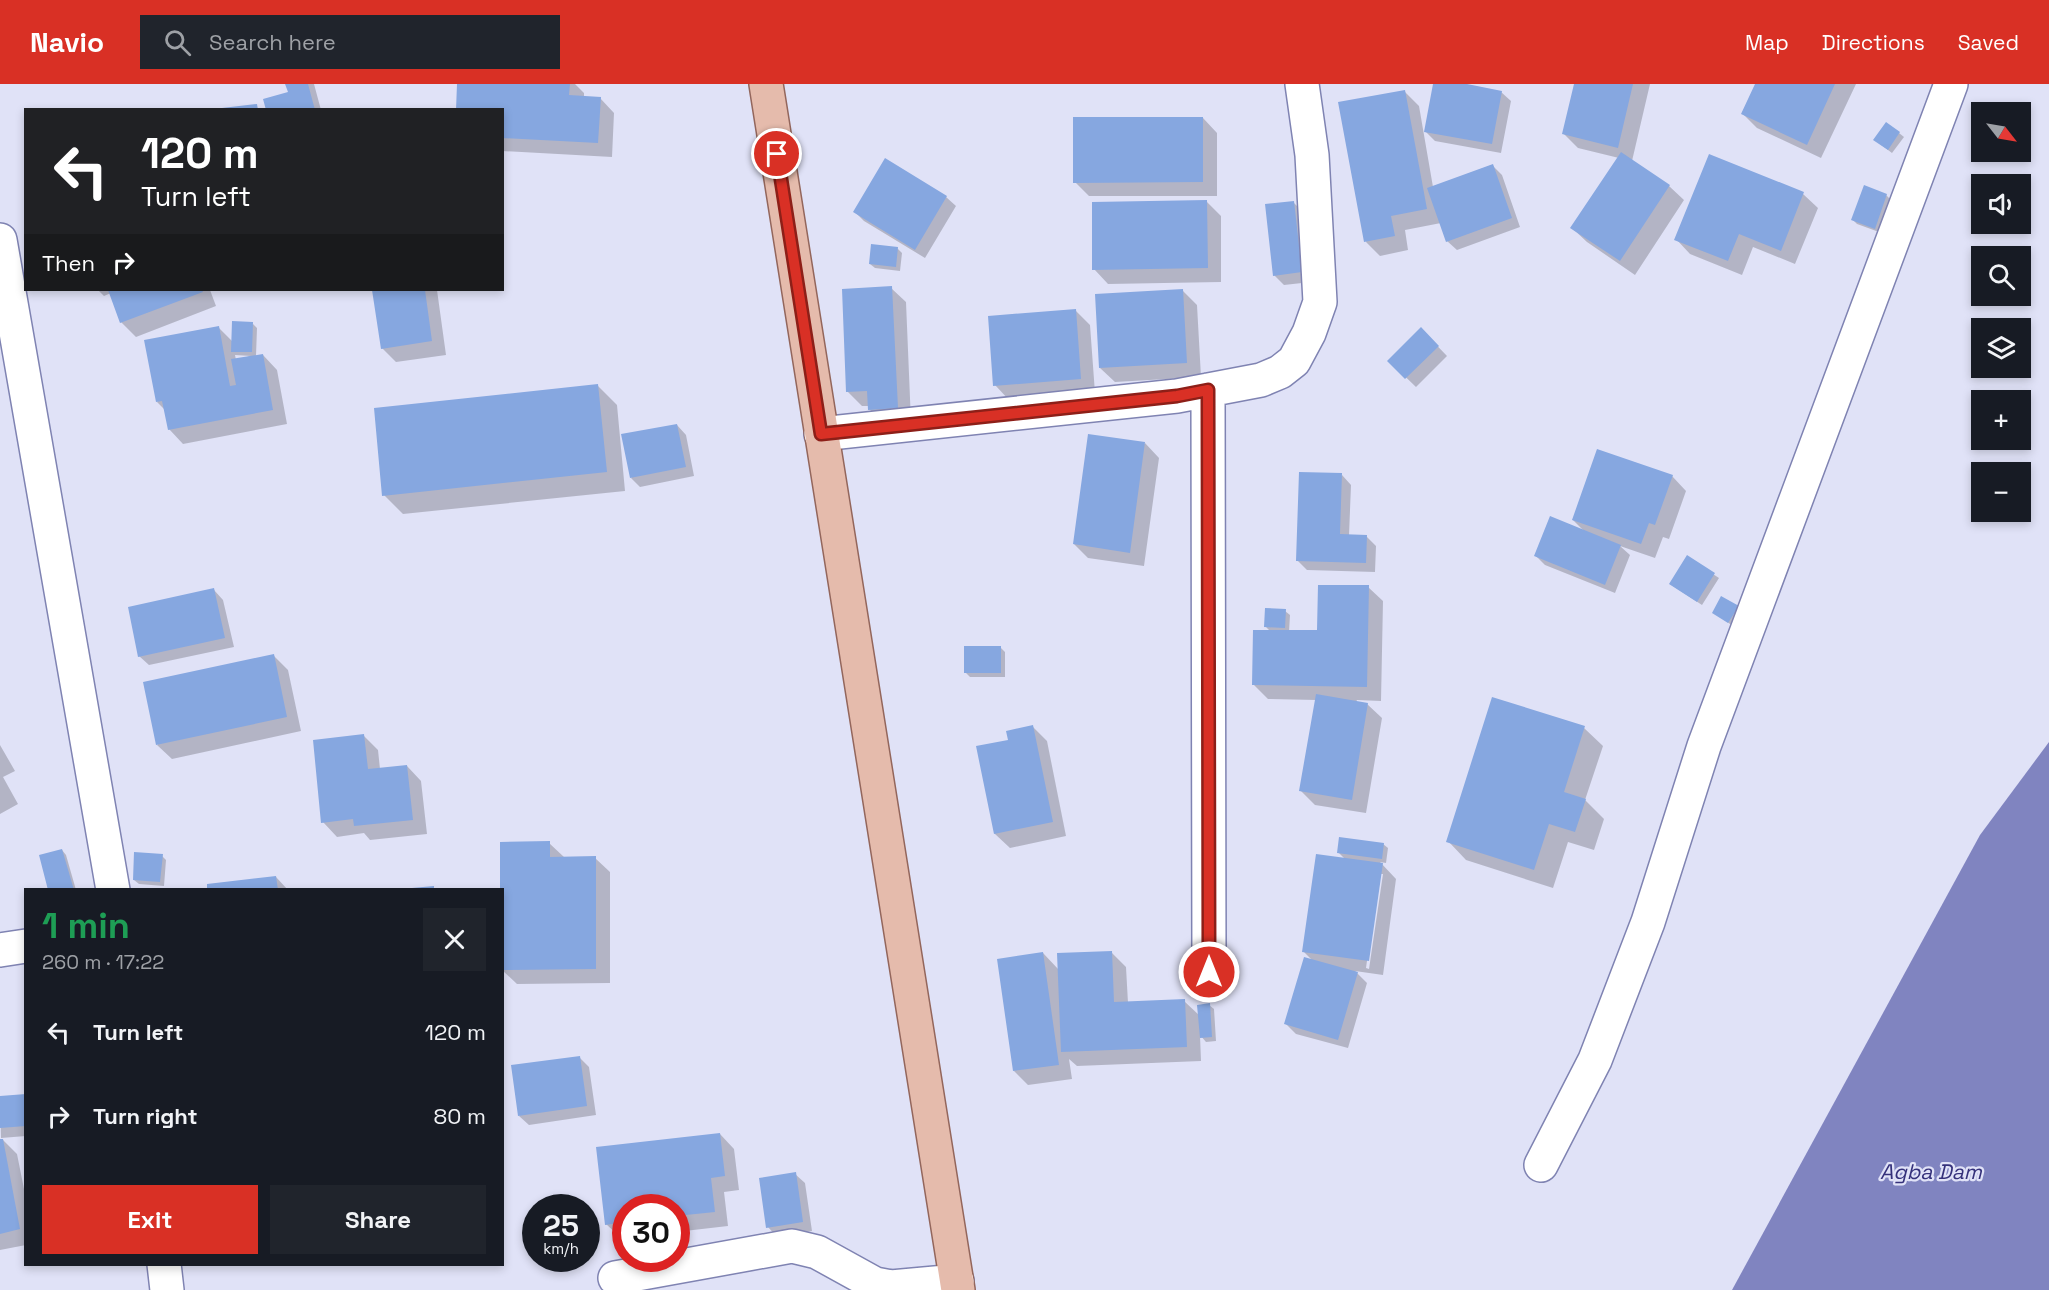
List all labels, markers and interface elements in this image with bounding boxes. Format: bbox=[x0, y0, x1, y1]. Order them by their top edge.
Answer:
search box bbox=[140, 15, 560, 69]
text: Navio bbox=[30, 24, 104, 60]
icon: search bbox=[161, 26, 194, 59]
text: Search here bbox=[209, 28, 336, 56]
text: Map bbox=[1745, 29, 1789, 56]
text: Directions bbox=[1822, 29, 1925, 56]
text: Saved bbox=[1958, 29, 2019, 56]
north arrow bbox=[1971, 102, 2031, 162]
map controls bbox=[1971, 102, 2031, 522]
text: 120 m bbox=[141, 127, 259, 180]
pin bbox=[751, 128, 802, 179]
icon: left bbox=[42, 132, 120, 210]
icon: arrive bbox=[760, 137, 793, 170]
button: sound bbox=[1971, 174, 2031, 234]
text: Turn left bbox=[141, 179, 251, 214]
icon: right bbox=[107, 246, 140, 279]
button: search bbox=[1971, 246, 2031, 306]
text: Then bbox=[42, 249, 95, 277]
button: layers bbox=[1971, 318, 2031, 378]
button: + bbox=[1971, 390, 2031, 450]
button: − bbox=[1971, 462, 2031, 522]
text: 1 min bbox=[42, 903, 130, 949]
button: close bbox=[423, 908, 486, 971]
position arrow bbox=[1177, 940, 1241, 1004]
text: 260 m · 17:22 bbox=[42, 949, 164, 975]
icon: left bbox=[42, 1016, 75, 1049]
text: Turn left bbox=[93, 1018, 183, 1046]
text: 120 m bbox=[425, 1018, 486, 1046]
icon: right bbox=[42, 1100, 75, 1133]
text: Turn right bbox=[93, 1102, 198, 1130]
text: 80 m bbox=[434, 1102, 486, 1130]
water label: Agba Dam bbox=[1880, 1158, 1983, 1185]
button: Exit bbox=[42, 1185, 258, 1254]
button: Share bbox=[270, 1185, 486, 1254]
speed limit sign: 30 bbox=[612, 1194, 690, 1272]
text: 25 bbox=[543, 1206, 579, 1245]
text: km/h bbox=[543, 1239, 579, 1258]

